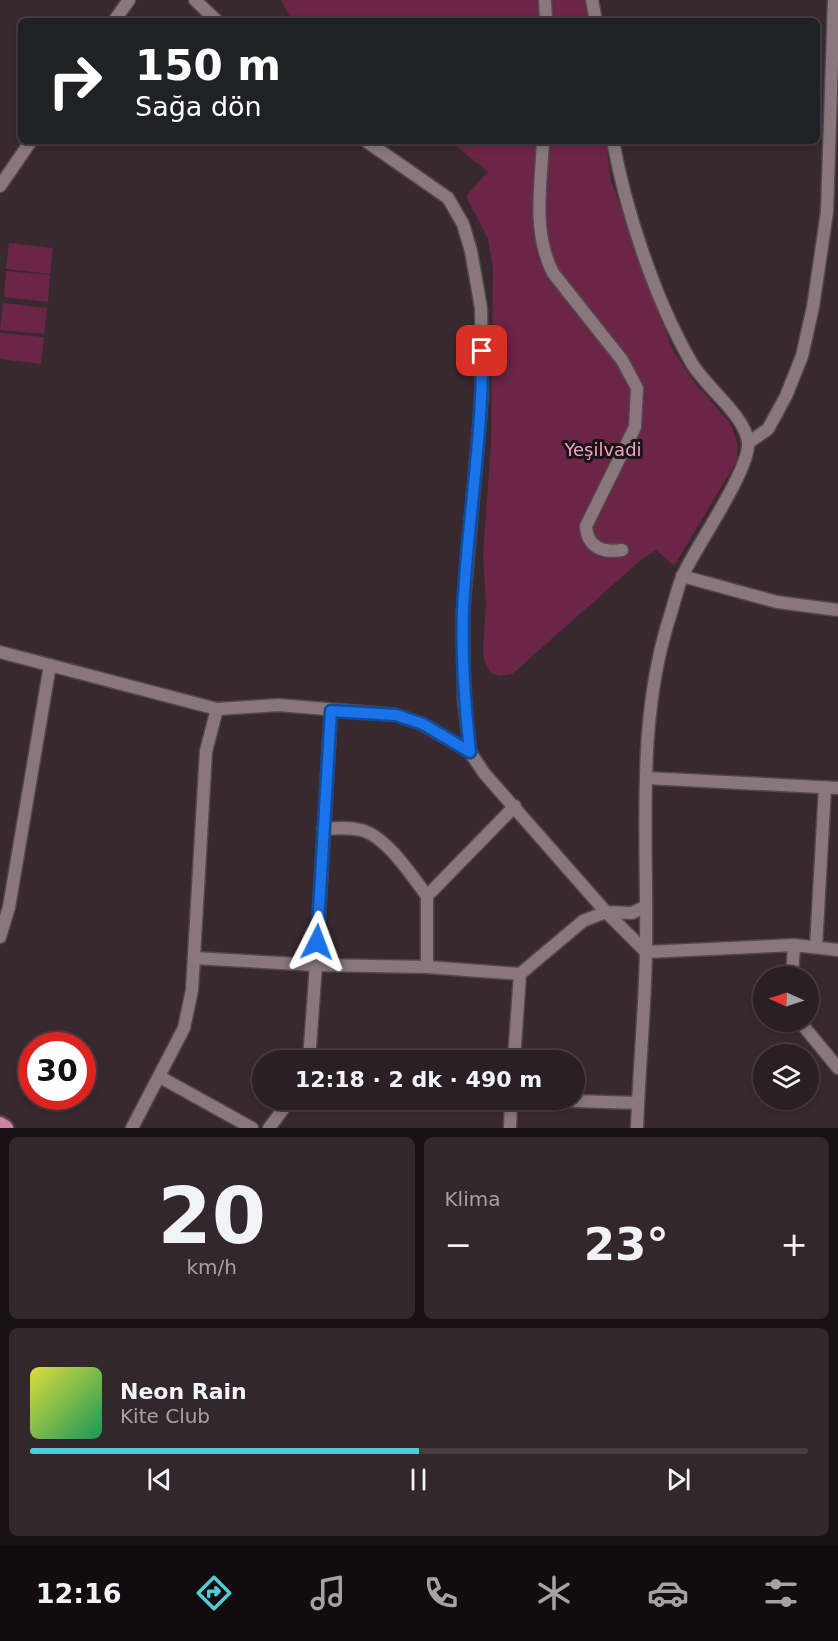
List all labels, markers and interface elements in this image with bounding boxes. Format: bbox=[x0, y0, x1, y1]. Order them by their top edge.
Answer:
text: 150 m bbox=[135, 41, 281, 90]
icon: right bbox=[36, 42, 114, 120]
text: Sağa dön bbox=[135, 91, 262, 122]
pin bbox=[456, 325, 507, 376]
icon: arrive bbox=[465, 334, 498, 367]
park label: Yeşilvadi bbox=[563, 439, 642, 460]
position arrow bbox=[285, 910, 349, 974]
north arrow bbox=[753, 966, 819, 1032]
map controls bbox=[753, 966, 819, 1110]
speed limit sign: 30 bbox=[18, 1032, 96, 1110]
button: layers bbox=[753, 1044, 819, 1110]
text: 12:18 · 2 dk · 490 m bbox=[295, 1067, 542, 1092]
text: 20 bbox=[157, 1171, 266, 1261]
text: Klima bbox=[445, 1187, 500, 1211]
text: 23° bbox=[584, 1218, 669, 1271]
text: − bbox=[445, 1225, 472, 1264]
text: + bbox=[780, 1225, 808, 1264]
text: km/h bbox=[187, 1255, 237, 1279]
text: Neon Rain bbox=[120, 1379, 247, 1404]
text: Kite Club bbox=[120, 1404, 210, 1428]
icon: previous bbox=[143, 1463, 176, 1496]
icon: pause bbox=[402, 1463, 435, 1496]
icon: next bbox=[662, 1463, 695, 1496]
icon: directions bbox=[193, 1572, 235, 1614]
icon: music bbox=[307, 1572, 349, 1614]
icon: phone bbox=[420, 1572, 462, 1614]
icon: climate bbox=[533, 1572, 575, 1614]
icon: car bbox=[647, 1572, 689, 1614]
icon: filters bbox=[760, 1572, 802, 1614]
text: 12:16 bbox=[36, 1578, 122, 1609]

